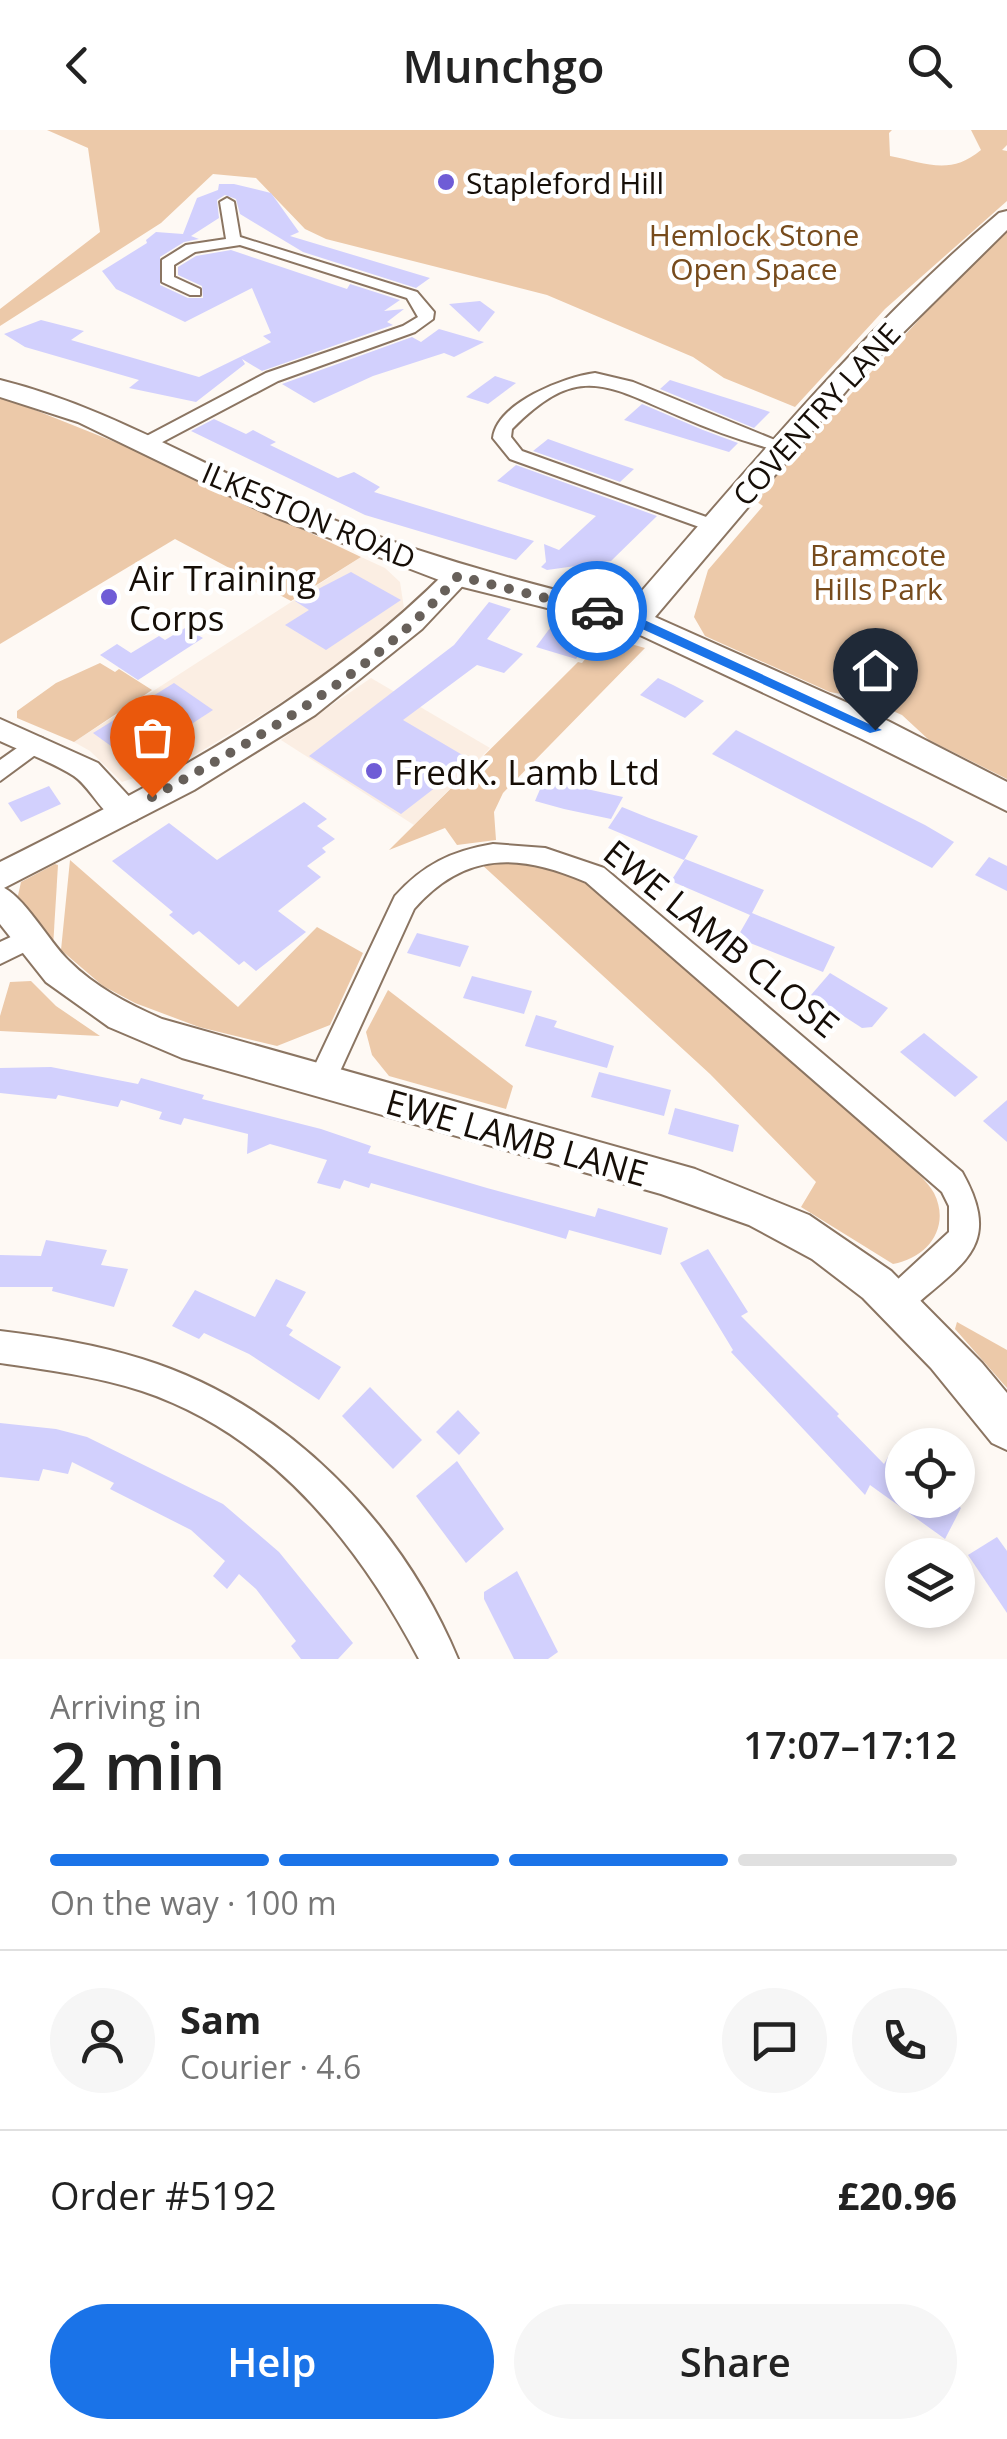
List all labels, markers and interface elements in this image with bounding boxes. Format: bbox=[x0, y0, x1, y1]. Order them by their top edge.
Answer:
text: Munchgo bbox=[403, 35, 604, 96]
icon: back bbox=[50, 38, 105, 93]
icon: search bbox=[902, 38, 957, 93]
place label: Stapleford Hill bbox=[466, 162, 664, 203]
marker: Stapleford Hill bbox=[435, 171, 457, 193]
park label: Hemlock Stone Open Space bbox=[649, 214, 859, 289]
street label: COVENTRY LANE bbox=[723, 314, 909, 514]
street label: ILKESTON ROAD bbox=[196, 452, 422, 578]
park label: Bramcote Hills Park bbox=[810, 534, 946, 609]
place label: Air Training Corps bbox=[129, 554, 316, 641]
courier bbox=[547, 561, 647, 661]
icon: car bbox=[570, 584, 625, 639]
marker: Air Training Corps bbox=[98, 586, 120, 608]
pin bbox=[833, 628, 918, 731]
icon: home bbox=[848, 643, 903, 698]
pin bbox=[110, 695, 195, 798]
icon: bag bbox=[125, 710, 180, 765]
place label: FredK. Lamb Ltd bbox=[394, 748, 660, 795]
marker: FredK. Lamb Ltd bbox=[363, 760, 385, 782]
street label: EWE LAMB CLOSE bbox=[594, 828, 850, 1048]
street label: EWE LAMB LANE bbox=[381, 1077, 653, 1197]
map controls bbox=[885, 1428, 975, 1628]
button: locate bbox=[885, 1428, 975, 1518]
button: layers bbox=[885, 1538, 975, 1628]
text: Arriving in bbox=[50, 1685, 202, 1728]
text: 17:07–17:12 bbox=[743, 1718, 957, 1770]
text: 2 min bbox=[50, 1721, 225, 1809]
text: On the way · 100 m bbox=[50, 1881, 337, 1924]
button: person bbox=[50, 1988, 155, 2093]
button: chat bbox=[722, 1988, 827, 2093]
button: phone bbox=[852, 1988, 957, 2093]
text: Sam bbox=[180, 1993, 261, 2045]
text: Courier · 4.6 bbox=[180, 2045, 361, 2088]
text: Order #5192 bbox=[50, 2169, 277, 2221]
text: £20.96 bbox=[838, 2169, 957, 2221]
button: Help bbox=[50, 2304, 494, 2419]
button: Share bbox=[514, 2304, 957, 2419]

